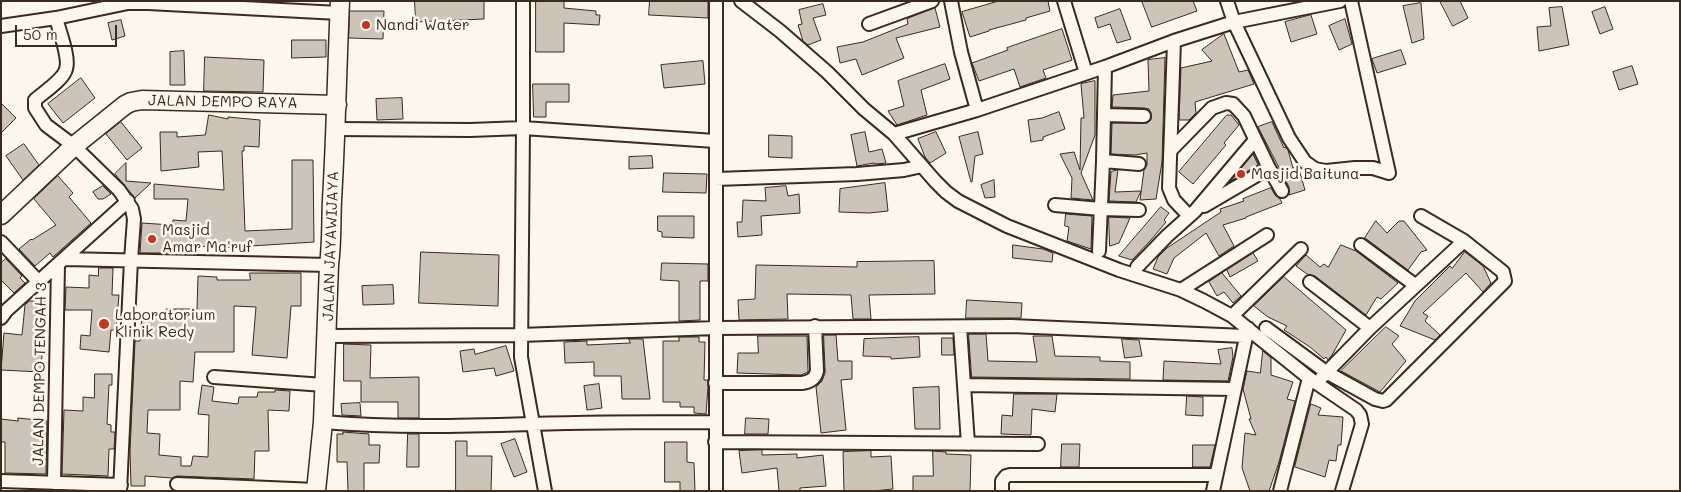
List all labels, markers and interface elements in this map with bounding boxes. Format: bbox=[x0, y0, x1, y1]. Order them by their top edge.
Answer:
scale bar bbox=[18, 15, 120, 47]
place label: Nandi Water bbox=[376, 16, 470, 34]
marker: Nandi Water bbox=[360, 19, 372, 31]
text: 50 m bbox=[23, 24, 58, 44]
street label: JALAN DEMPO RAYA bbox=[148, 92, 298, 112]
place label: Masjid Baituna bbox=[1251, 165, 1359, 183]
marker: Masjid Baituna bbox=[1235, 168, 1247, 180]
street label: JALAN JAYAWIJAYA bbox=[319, 171, 343, 321]
place label: Masjid Amar Ma'ruf bbox=[162, 221, 252, 256]
marker: Masjid Amar Ma'ruf bbox=[146, 233, 158, 245]
street label: JALAN DEMPO TENGAH 3 bbox=[29, 282, 51, 466]
place label: Laboratorium Klinik Redy bbox=[115, 306, 215, 341]
marker: Laboratorium Klinik Redy bbox=[97, 317, 111, 331]

